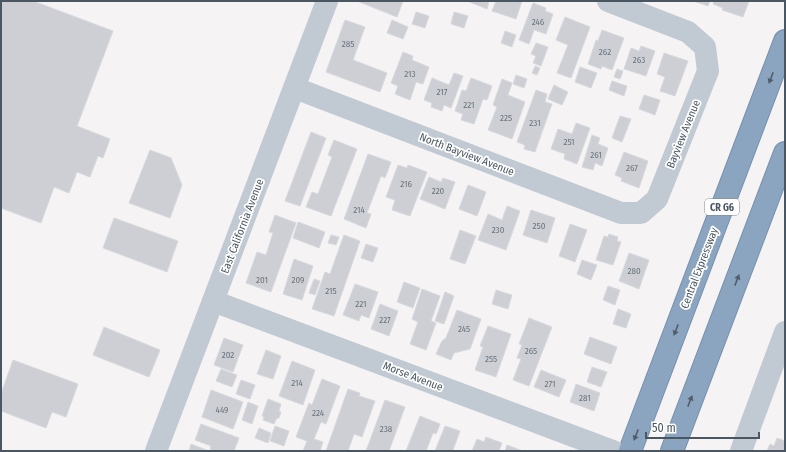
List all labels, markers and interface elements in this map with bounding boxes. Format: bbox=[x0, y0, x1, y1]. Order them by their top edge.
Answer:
house number: 246 bbox=[532, 17, 545, 27]
house number: 285 bbox=[342, 39, 354, 49]
house number: 262 bbox=[599, 47, 611, 57]
house number: 263 bbox=[633, 55, 645, 65]
house number: 213 bbox=[404, 69, 416, 79]
one-way arrow bbox=[768, 72, 774, 84]
house number: 217 bbox=[437, 87, 448, 97]
street label: Bayview Avenue bbox=[664, 98, 703, 170]
house number: 221 bbox=[463, 100, 475, 110]
house number: 225 bbox=[500, 113, 512, 123]
house number: 231 bbox=[529, 118, 541, 128]
street label: North Bayview Avenue bbox=[418, 130, 516, 179]
house number: 251 bbox=[563, 137, 575, 147]
house number: 261 bbox=[590, 150, 602, 160]
house number: 267 bbox=[626, 163, 638, 173]
street label: East California Avenue bbox=[218, 177, 266, 275]
house number: 216 bbox=[400, 179, 412, 189]
house number: 220 bbox=[432, 186, 445, 196]
road number: CR G6 bbox=[705, 199, 739, 215]
house number: 214 bbox=[353, 205, 365, 215]
house number: 250 bbox=[533, 221, 546, 231]
house number: 230 bbox=[492, 225, 505, 235]
street label: Central Expressway bbox=[678, 226, 721, 310]
house number: 280 bbox=[627, 266, 641, 276]
one-way arrow bbox=[734, 274, 740, 286]
house number: 201 bbox=[256, 275, 268, 285]
house number: 209 bbox=[292, 275, 304, 285]
house number: 215 bbox=[325, 286, 337, 296]
house number: 221 bbox=[355, 299, 367, 309]
house number: 227 bbox=[379, 315, 391, 325]
house number: 245 bbox=[458, 324, 470, 334]
one-way arrow bbox=[672, 324, 678, 336]
house number: 265 bbox=[525, 346, 537, 356]
house number: 202 bbox=[222, 350, 234, 360]
house number: 255 bbox=[485, 354, 497, 364]
street label: Morse Avenue bbox=[381, 359, 445, 394]
house number: 214 bbox=[291, 378, 303, 388]
house number: 271 bbox=[545, 379, 555, 389]
house number: 281 bbox=[579, 393, 591, 403]
one-way arrow bbox=[688, 395, 694, 407]
house number: 449 bbox=[216, 405, 228, 415]
house number: 224 bbox=[312, 408, 325, 418]
scale bar bbox=[646, 414, 759, 440]
text: 50 m bbox=[652, 421, 676, 435]
house number: 238 bbox=[380, 424, 393, 434]
one-way arrow bbox=[632, 429, 638, 441]

